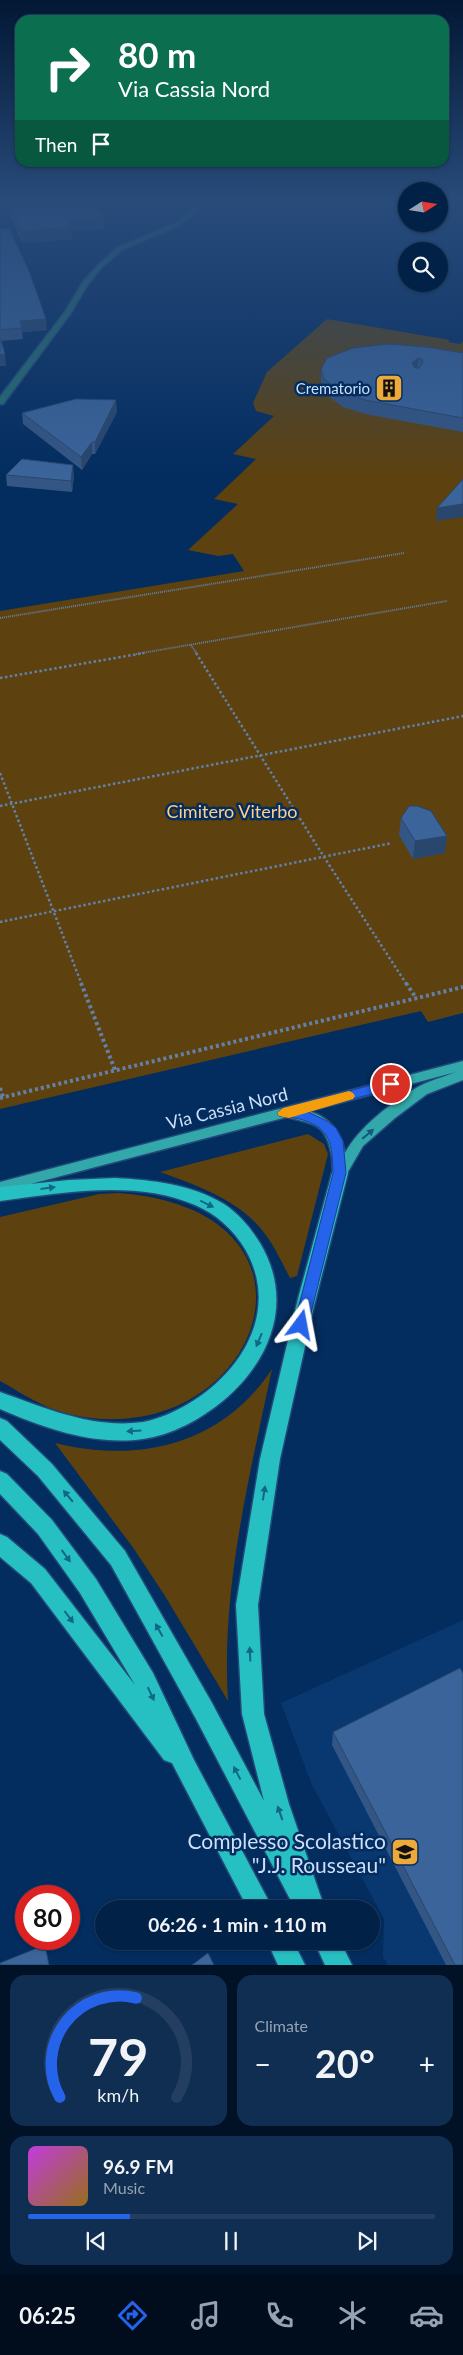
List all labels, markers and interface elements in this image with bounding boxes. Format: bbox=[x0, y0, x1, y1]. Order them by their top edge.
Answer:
text: 80 m bbox=[118, 33, 196, 75]
icon: right bbox=[35, 35, 100, 100]
text: Via Cassia Nord bbox=[118, 75, 270, 102]
icon: arrive bbox=[87, 130, 115, 158]
text: Then bbox=[35, 133, 77, 156]
north arrow bbox=[398, 182, 448, 232]
map controls bbox=[398, 182, 448, 292]
button: search bbox=[398, 242, 448, 292]
building icon: Crematorio bbox=[374, 373, 404, 403]
place label: Crematorio bbox=[296, 379, 370, 397]
park label: Cimitero Viterbo bbox=[167, 800, 298, 822]
pin bbox=[370, 1063, 412, 1105]
icon: arrive bbox=[377, 1070, 405, 1098]
street label: Via Cassia Nord bbox=[164, 1082, 290, 1134]
one-way arrow bbox=[361, 1128, 374, 1139]
one-way arrow bbox=[41, 1184, 57, 1192]
one-way arrow bbox=[200, 1200, 214, 1208]
position arrow bbox=[274, 1298, 326, 1350]
one-way arrow bbox=[255, 1333, 263, 1348]
one-way arrow bbox=[125, 1427, 141, 1435]
one-way arrow bbox=[261, 1485, 269, 1501]
one-way arrow bbox=[62, 1490, 73, 1503]
one-way arrow bbox=[61, 1549, 71, 1563]
one-way arrow bbox=[63, 1610, 74, 1623]
one-way arrow bbox=[155, 1623, 163, 1637]
one-way arrow bbox=[245, 1646, 253, 1662]
one-way arrow bbox=[148, 1687, 156, 1701]
one-way arrow bbox=[233, 1765, 241, 1780]
one-way arrow bbox=[276, 1805, 284, 1820]
place label: Complesso Scolastico "J.J. Rousseau" bbox=[187, 1828, 386, 1877]
school or university icon: Complesso Scolastico "J.J. Rousseau" bbox=[390, 1837, 420, 1867]
speed limit sign: 80 bbox=[15, 1885, 80, 1950]
text: 06:26 · 1 min · 110 m bbox=[148, 1913, 327, 1936]
text: Climate bbox=[255, 2016, 308, 2035]
text: 79 bbox=[88, 2025, 148, 2087]
text: 20° bbox=[315, 2040, 375, 2086]
text: − bbox=[255, 2047, 271, 2081]
text: + bbox=[419, 2047, 435, 2081]
text: km/h bbox=[97, 2084, 139, 2106]
text: 96.9 FM bbox=[103, 2155, 174, 2178]
text: Music bbox=[103, 2178, 145, 2197]
icon: previous bbox=[82, 2227, 110, 2255]
icon: pause bbox=[217, 2227, 245, 2255]
icon: next bbox=[353, 2227, 381, 2255]
icon: directions bbox=[115, 2298, 150, 2333]
icon: music bbox=[188, 2298, 223, 2333]
icon: phone bbox=[262, 2298, 297, 2333]
icon: climate bbox=[335, 2298, 370, 2333]
icon: car bbox=[409, 2298, 444, 2333]
text: 06:25 bbox=[19, 2302, 76, 2329]

